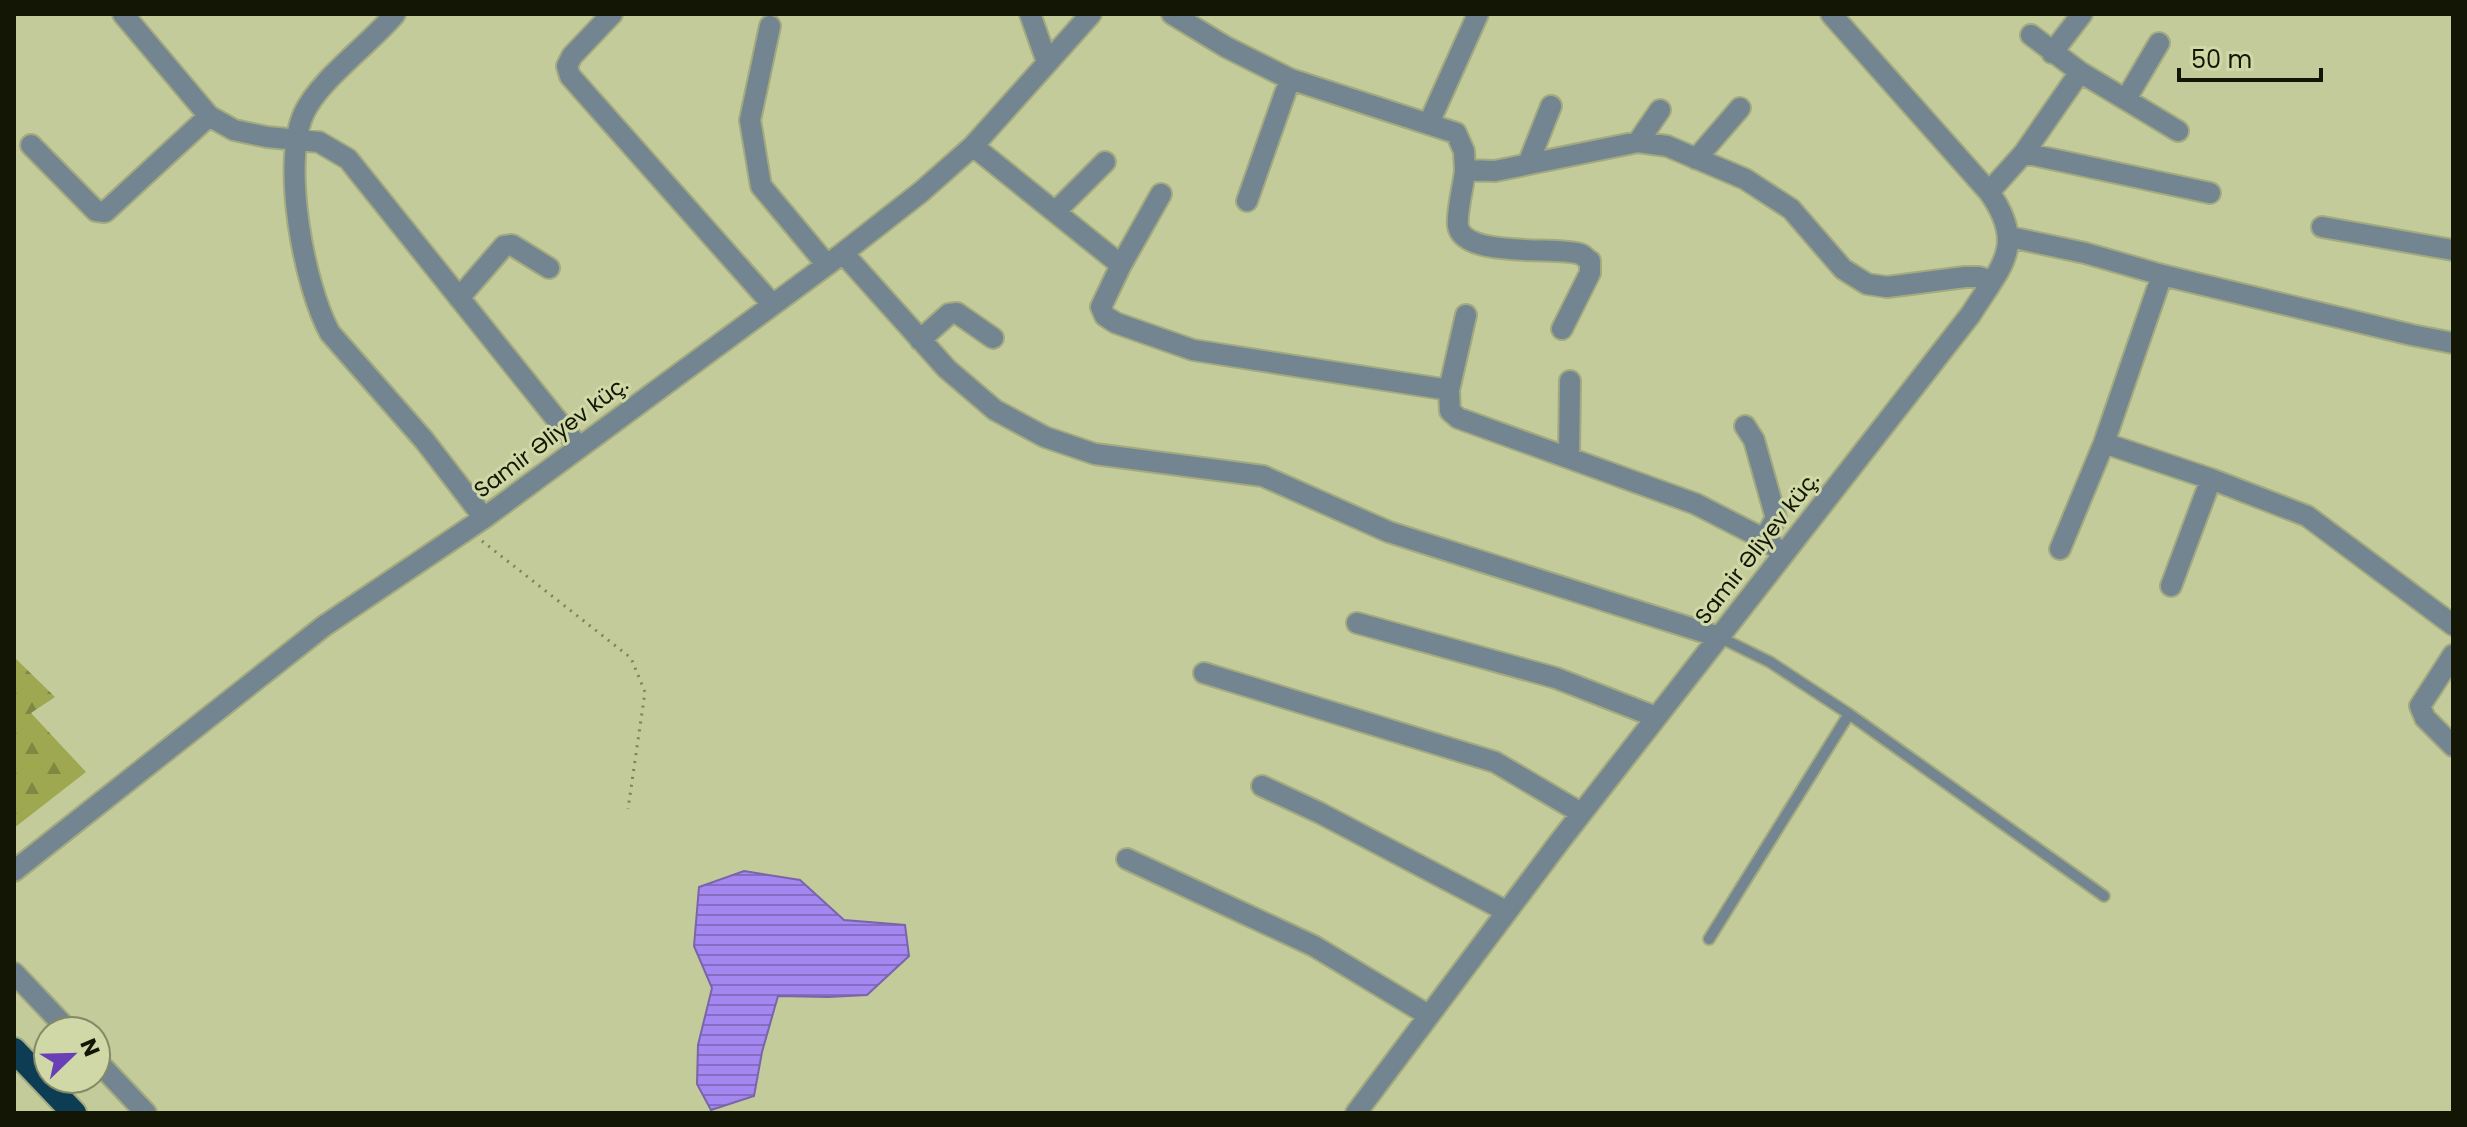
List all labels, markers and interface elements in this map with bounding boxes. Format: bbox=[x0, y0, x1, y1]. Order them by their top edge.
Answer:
scale bar bbox=[2179, 32, 2321, 82]
text: 50 m bbox=[2191, 43, 2252, 76]
street label: Samir Əliyev küç. bbox=[468, 369, 634, 505]
street label: Samir Əliyev küç. bbox=[1688, 465, 1826, 631]
north arrow bbox=[32, 1015, 112, 1095]
text: N bbox=[72, 1034, 107, 1061]

